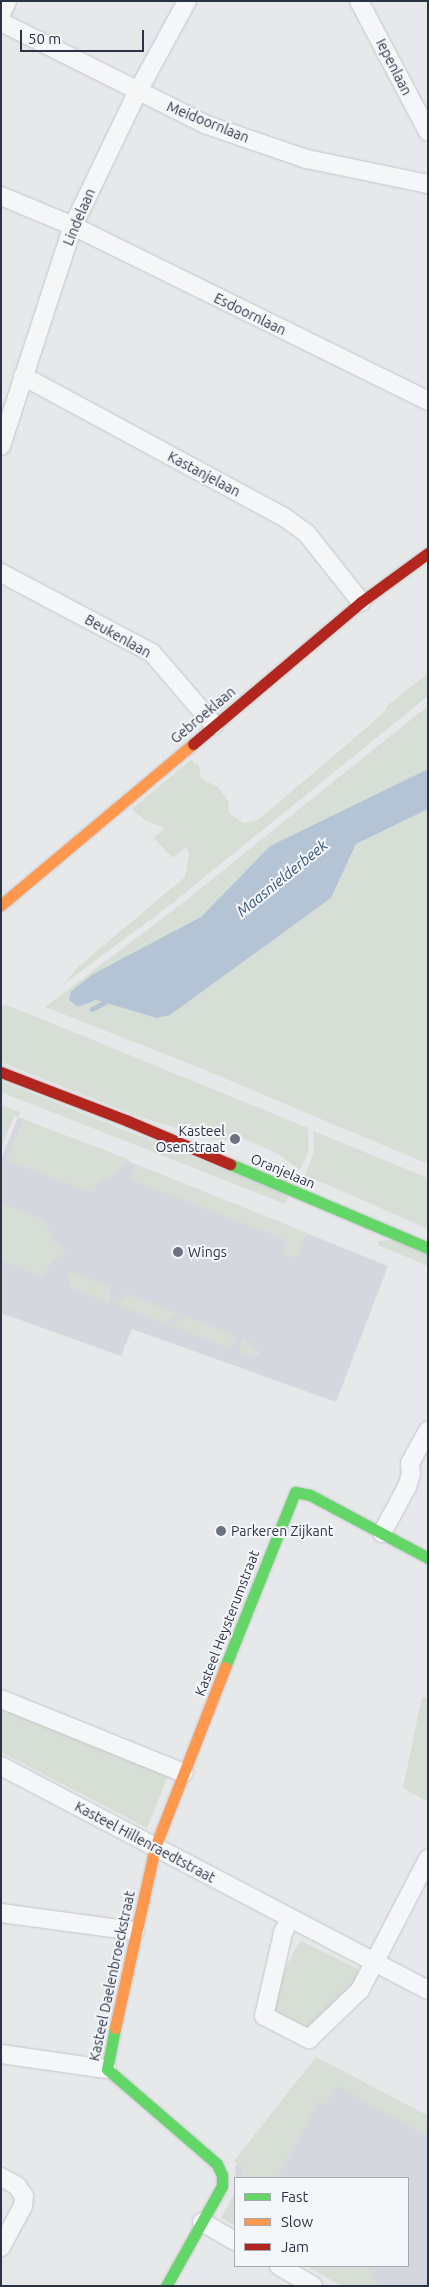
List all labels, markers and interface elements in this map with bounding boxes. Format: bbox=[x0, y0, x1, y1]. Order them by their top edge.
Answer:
scale bar bbox=[22, 20, 146, 52]
text: 50 m bbox=[28, 30, 61, 47]
street label: Iepenlaan bbox=[373, 36, 415, 98]
street label: Meidoornlaan bbox=[164, 98, 252, 146]
street label: Lindelaan bbox=[59, 186, 99, 248]
street label: Esdoornlaan bbox=[211, 289, 289, 339]
street label: Kastanjelaan bbox=[165, 448, 243, 500]
street label: Beukenlaan bbox=[82, 611, 154, 661]
street label: Gebroeklaan bbox=[167, 683, 239, 747]
water label: Maasnielderbeek bbox=[233, 836, 331, 920]
place label: Kasteel Osenstraat bbox=[156, 1123, 225, 1156]
marker: Kasteel Osenstraat bbox=[229, 1133, 241, 1145]
street label: Oranjelaan bbox=[248, 1150, 318, 1192]
place label: Wings bbox=[188, 1244, 227, 1260]
marker: Wings bbox=[172, 1246, 184, 1258]
place label: Parkeren Zijkant bbox=[231, 1523, 333, 1539]
marker: Parkeren Zijkant bbox=[215, 1525, 227, 1537]
street label: Kasteel Heysterumstraat bbox=[191, 1548, 263, 1698]
street label: Kasteel Hillenraedtstraat bbox=[72, 1798, 218, 1886]
street label: Kasteel Daelenbroeckstraat bbox=[86, 1889, 138, 2063]
legend bbox=[234, 2177, 409, 2267]
text: Fast bbox=[281, 2188, 308, 2205]
text: Slow bbox=[281, 2213, 313, 2230]
text: Jam bbox=[281, 2238, 309, 2255]

